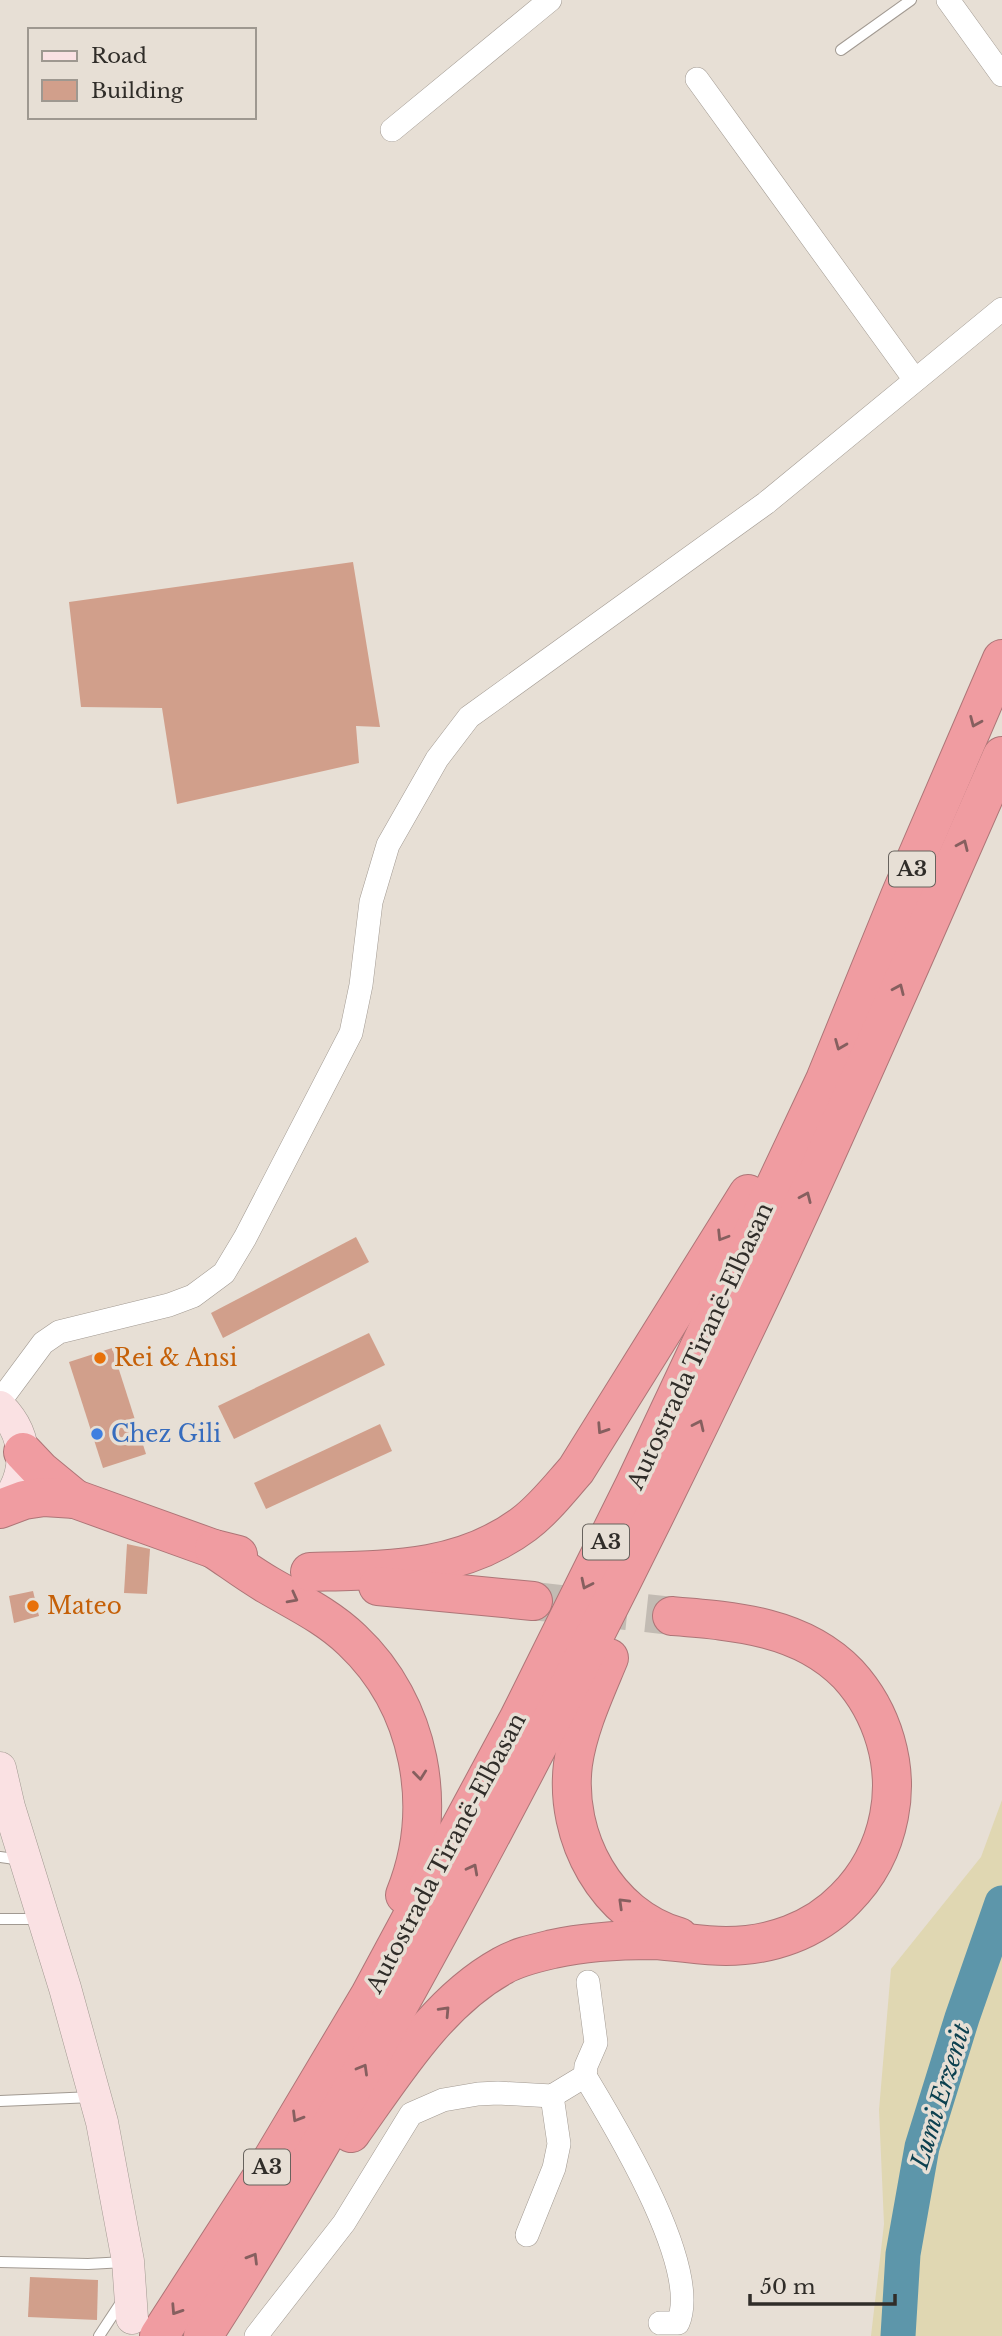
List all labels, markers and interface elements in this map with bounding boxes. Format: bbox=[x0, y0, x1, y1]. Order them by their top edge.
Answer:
legend bbox=[28, 28, 256, 119]
text: Road bbox=[91, 43, 147, 69]
text: Building bbox=[91, 78, 184, 104]
one-way arrow bbox=[969, 715, 983, 727]
one-way arrow bbox=[955, 839, 969, 852]
road number: A3 bbox=[889, 852, 935, 886]
one-way arrow bbox=[891, 984, 905, 996]
one-way arrow bbox=[834, 1038, 848, 1050]
one-way arrow bbox=[798, 1192, 812, 1204]
street label: Autostrada Tiranë-Elbasan bbox=[621, 1198, 779, 1495]
one-way arrow bbox=[718, 1228, 731, 1241]
place label: Rei & Ansi bbox=[114, 1344, 238, 1372]
marker: Rei & Ansi bbox=[92, 1350, 108, 1366]
place label: Chez Gili bbox=[111, 1420, 221, 1448]
one-way arrow bbox=[691, 1420, 705, 1432]
one-way arrow bbox=[598, 1421, 610, 1434]
marker: Chez Gili bbox=[89, 1426, 105, 1442]
road number: A3 bbox=[583, 1524, 629, 1560]
one-way arrow bbox=[580, 1577, 594, 1589]
one-way arrow bbox=[286, 1590, 298, 1603]
place label: Mateo bbox=[47, 1592, 122, 1620]
marker: Mateo bbox=[25, 1598, 41, 1614]
street label: Autostrada Tiranë-Elbasan bbox=[360, 1708, 532, 1999]
one-way arrow bbox=[412, 1770, 427, 1781]
one-way arrow bbox=[465, 1864, 478, 1877]
one-way arrow bbox=[618, 1899, 631, 1912]
one-way arrow bbox=[437, 2006, 450, 2019]
water label: Lumi Erzenit bbox=[904, 2020, 976, 2173]
one-way arrow bbox=[355, 2063, 368, 2076]
one-way arrow bbox=[293, 2110, 306, 2123]
road number: A3 bbox=[244, 2150, 290, 2184]
one-way arrow bbox=[244, 2252, 257, 2265]
scale bar bbox=[750, 2262, 895, 2306]
text: 50 m bbox=[760, 2274, 816, 2300]
one-way arrow bbox=[172, 2302, 185, 2315]

